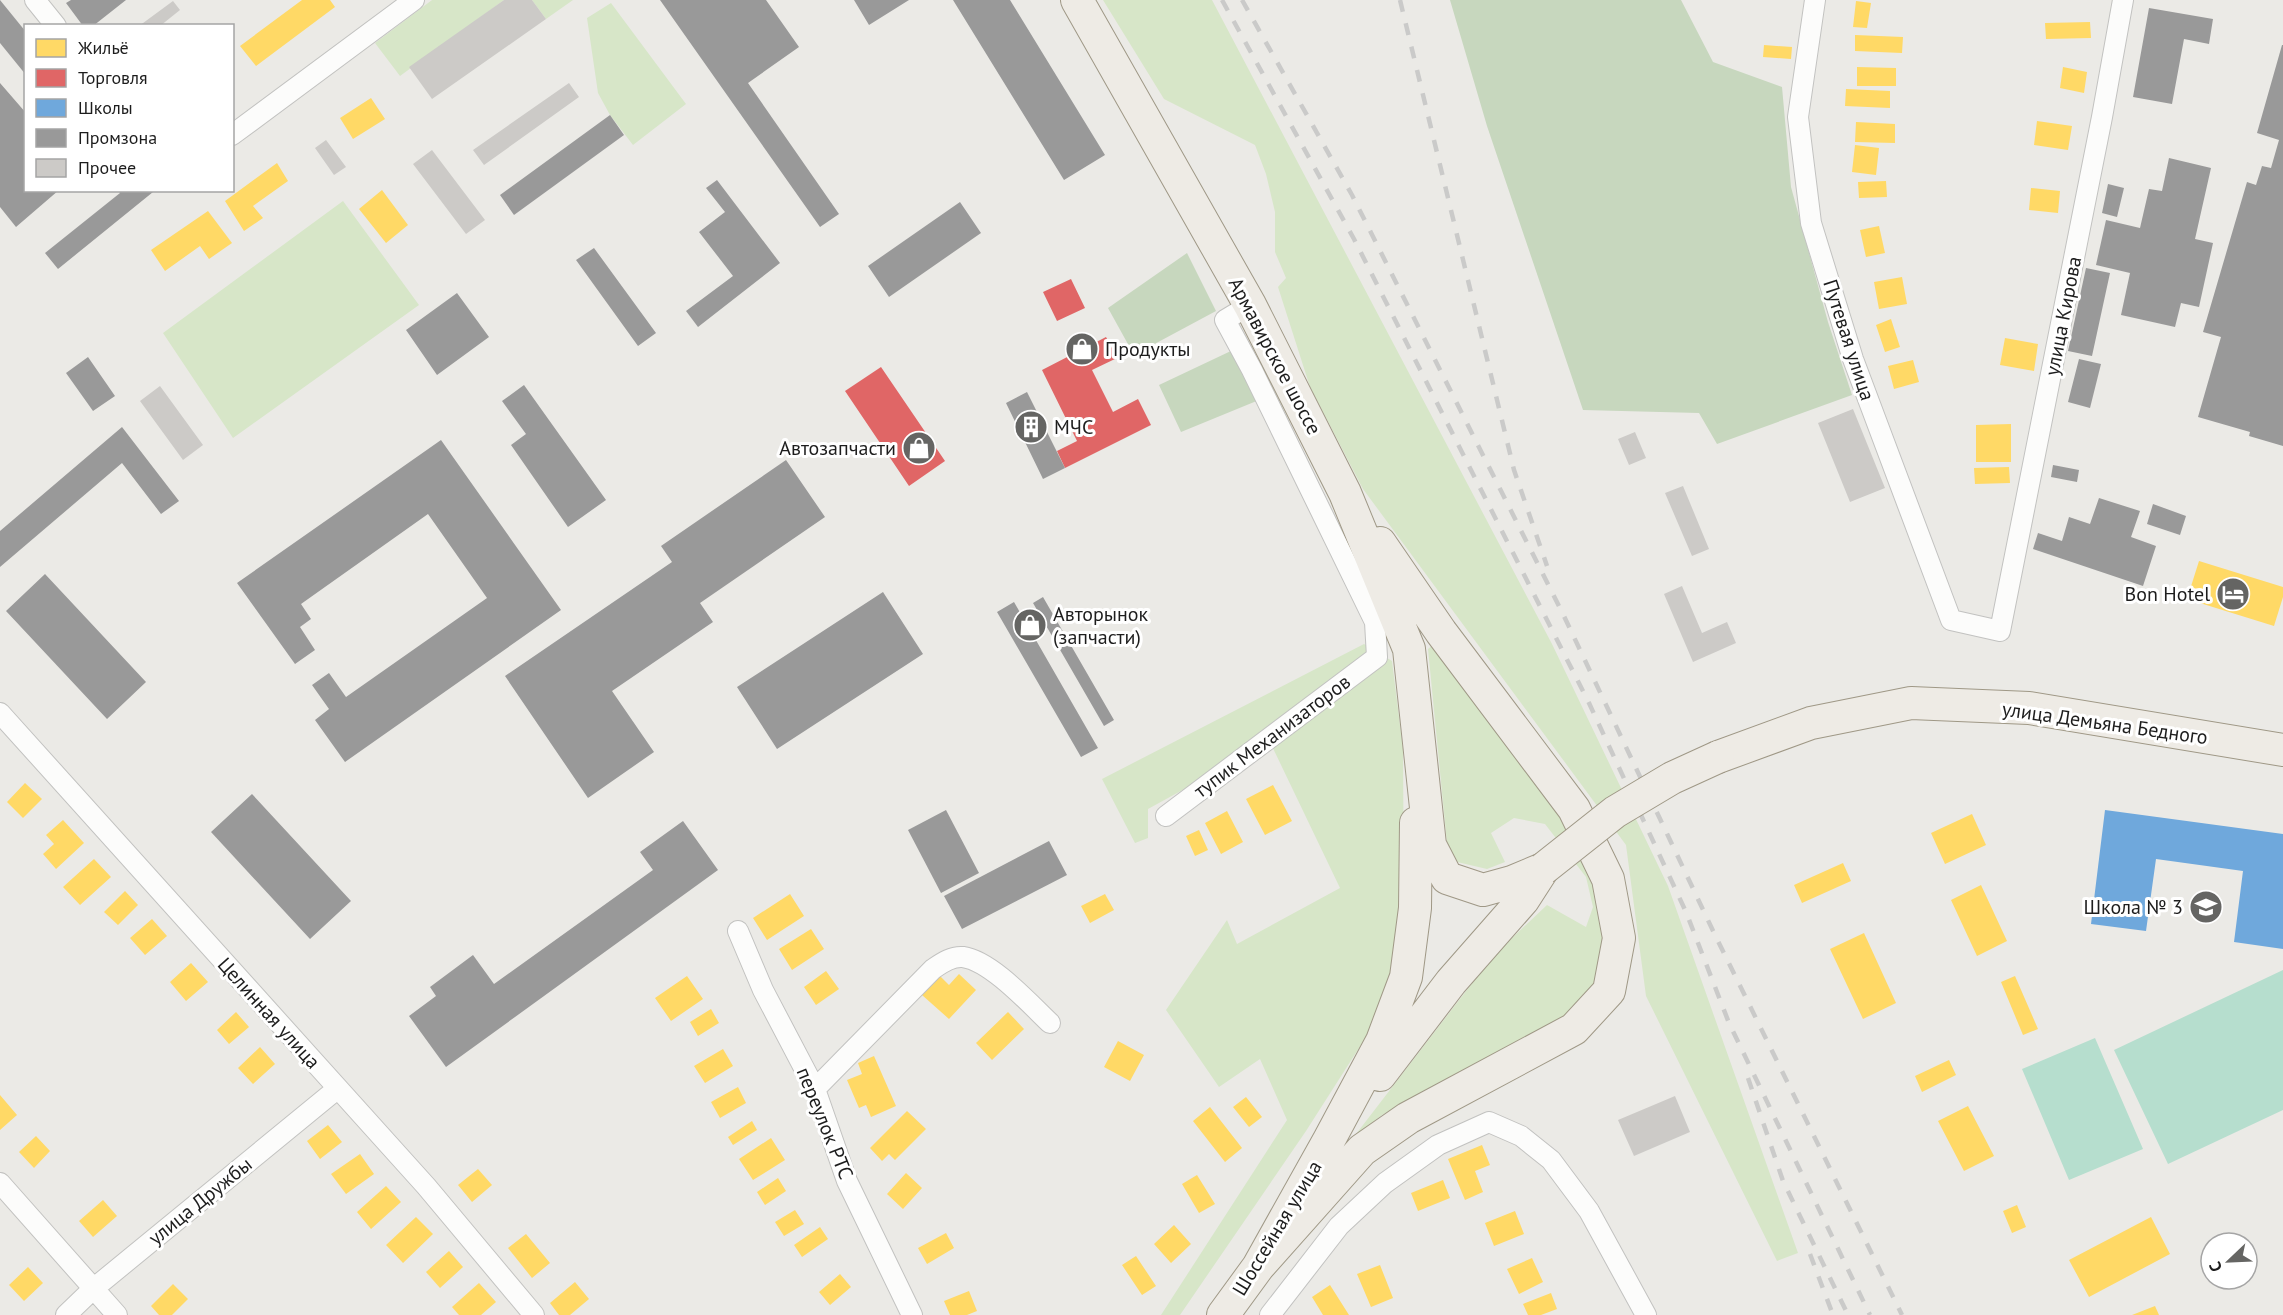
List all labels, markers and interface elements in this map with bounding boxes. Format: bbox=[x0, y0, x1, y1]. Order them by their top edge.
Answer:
legend bbox=[24, 24, 234, 192]
text: Жильё bbox=[77, 36, 129, 59]
text: Торговля bbox=[78, 66, 148, 89]
text: Школы bbox=[78, 96, 133, 119]
text: Промзона bbox=[78, 126, 157, 149]
text: Прочее bbox=[78, 156, 136, 179]
street label: улица Кирова bbox=[2039, 254, 2087, 378]
street label: Армавирское шоссе bbox=[1223, 273, 1327, 439]
street label: Путевая улица bbox=[1817, 276, 1881, 404]
shop icon: Продукты bbox=[1064, 331, 1100, 367]
place label: Продукты bbox=[1105, 336, 1190, 362]
building icon: МЧС bbox=[1013, 409, 1049, 445]
place label: МЧС bbox=[1054, 414, 1093, 440]
shop icon: Автозапчасти bbox=[901, 430, 937, 466]
place label: Автозапчасти bbox=[779, 435, 896, 461]
hotel icon: Bon Hotel bbox=[2215, 576, 2251, 612]
place label: Bon Hotel bbox=[2125, 581, 2210, 607]
place label: Авторынок (запчасти) bbox=[1053, 601, 1149, 650]
shop icon: Авторынок (запчасти) bbox=[1012, 607, 1048, 643]
street label: тупик Механизаторов bbox=[1188, 668, 1356, 804]
street label: улица Демьяна Бедного bbox=[2001, 696, 2209, 750]
school or university icon: Школа № 3 bbox=[2188, 889, 2224, 925]
place label: Школа № 3 bbox=[2084, 894, 2183, 920]
street label: Целинная улица bbox=[212, 952, 326, 1074]
street label: переулок РТС bbox=[791, 1063, 859, 1183]
street label: улица Дружбы bbox=[143, 1151, 257, 1251]
street label: Шоссейная улица bbox=[1226, 1156, 1328, 1300]
north arrow bbox=[2199, 1231, 2259, 1291]
text: С bbox=[2204, 1259, 2226, 1275]

